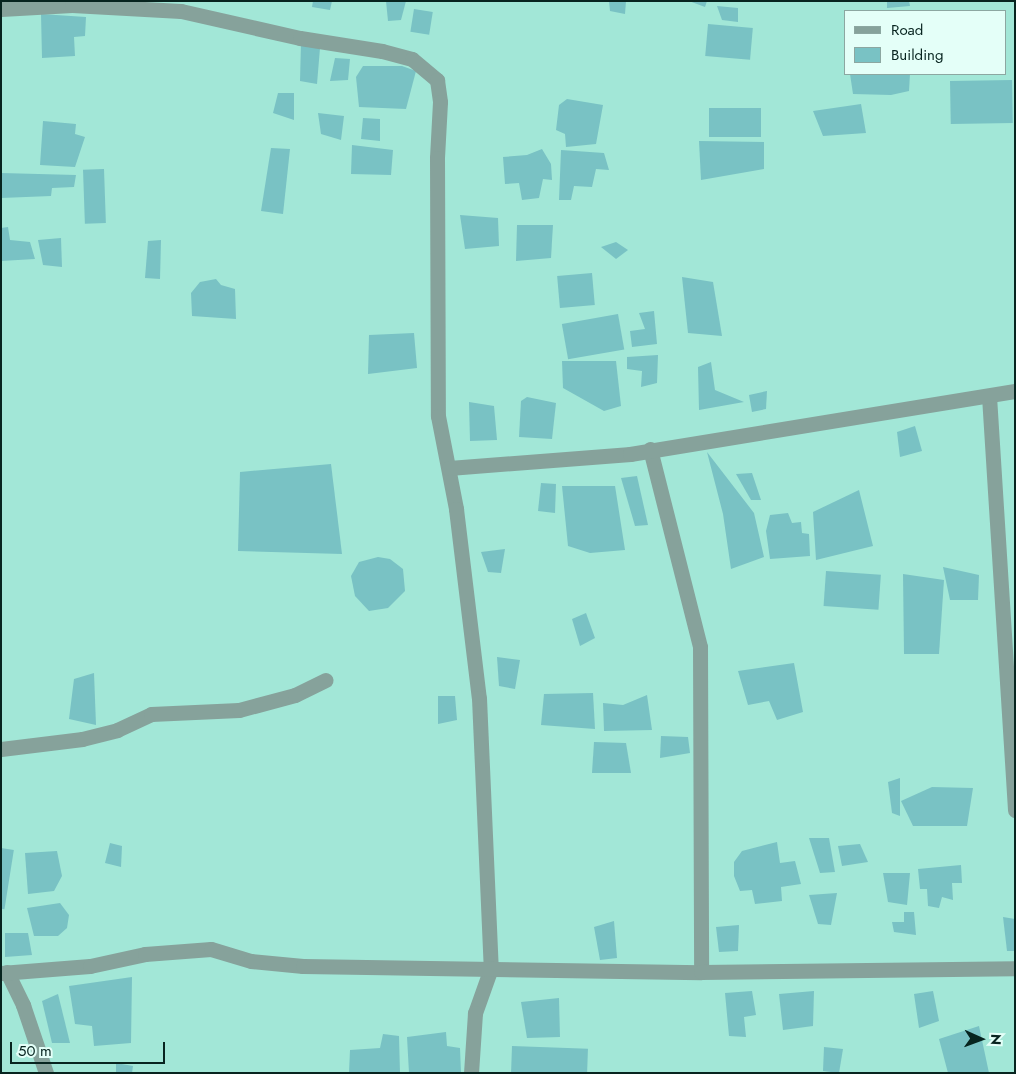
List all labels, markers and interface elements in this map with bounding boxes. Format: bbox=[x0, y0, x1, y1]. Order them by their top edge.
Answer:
legend bbox=[844, 10, 1006, 75]
text: Road bbox=[891, 19, 923, 41]
text: Building bbox=[891, 44, 943, 66]
north arrow bbox=[956, 1014, 1006, 1064]
scale bar bbox=[12, 1032, 168, 1064]
text: N bbox=[986, 1034, 1006, 1045]
text: 50 m bbox=[18, 1040, 52, 1062]

